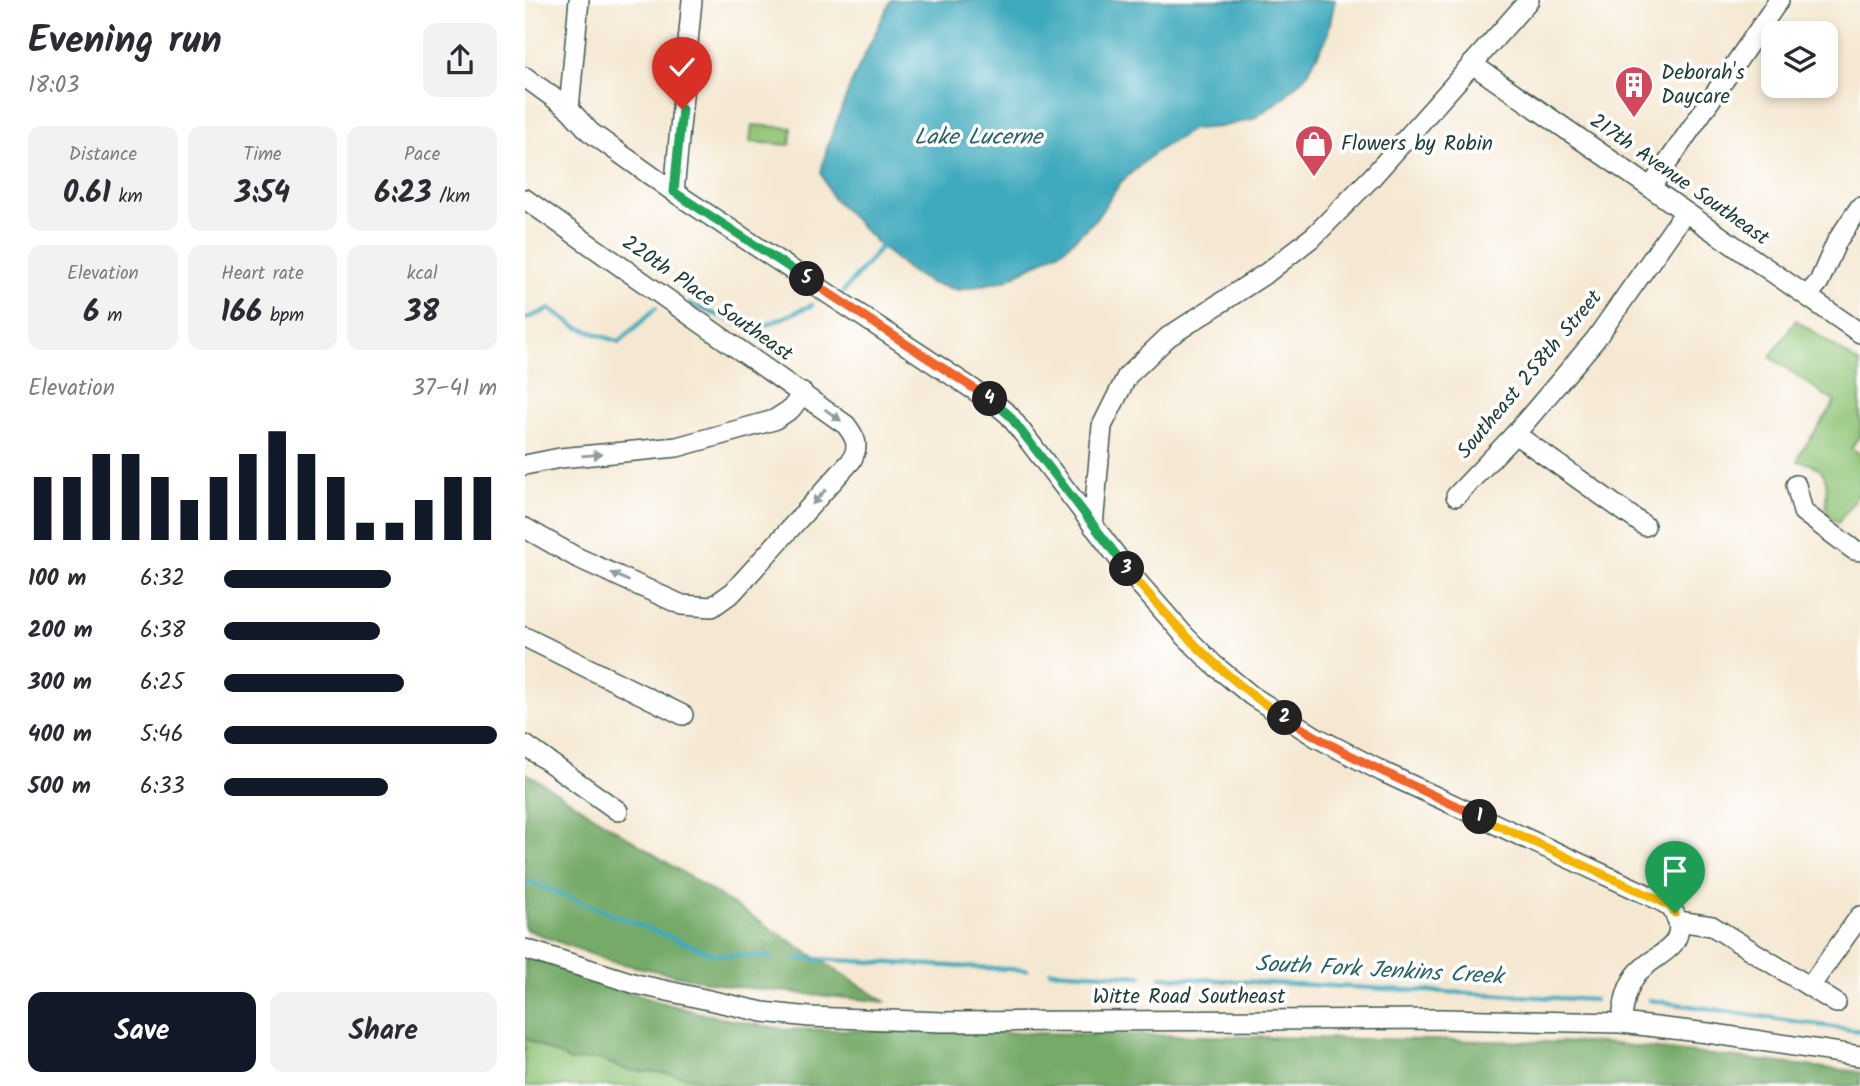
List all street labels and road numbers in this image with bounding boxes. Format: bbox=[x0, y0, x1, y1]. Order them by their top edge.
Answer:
street label: 217th Avenue Southeast bbox=[1582, 105, 1776, 255]
street label: 220th Place Southeast bbox=[614, 227, 800, 371]
street label: Southeast 258th Street bbox=[1449, 282, 1611, 467]
street label: Witte Road Southeast bbox=[1093, 981, 1286, 1014]

